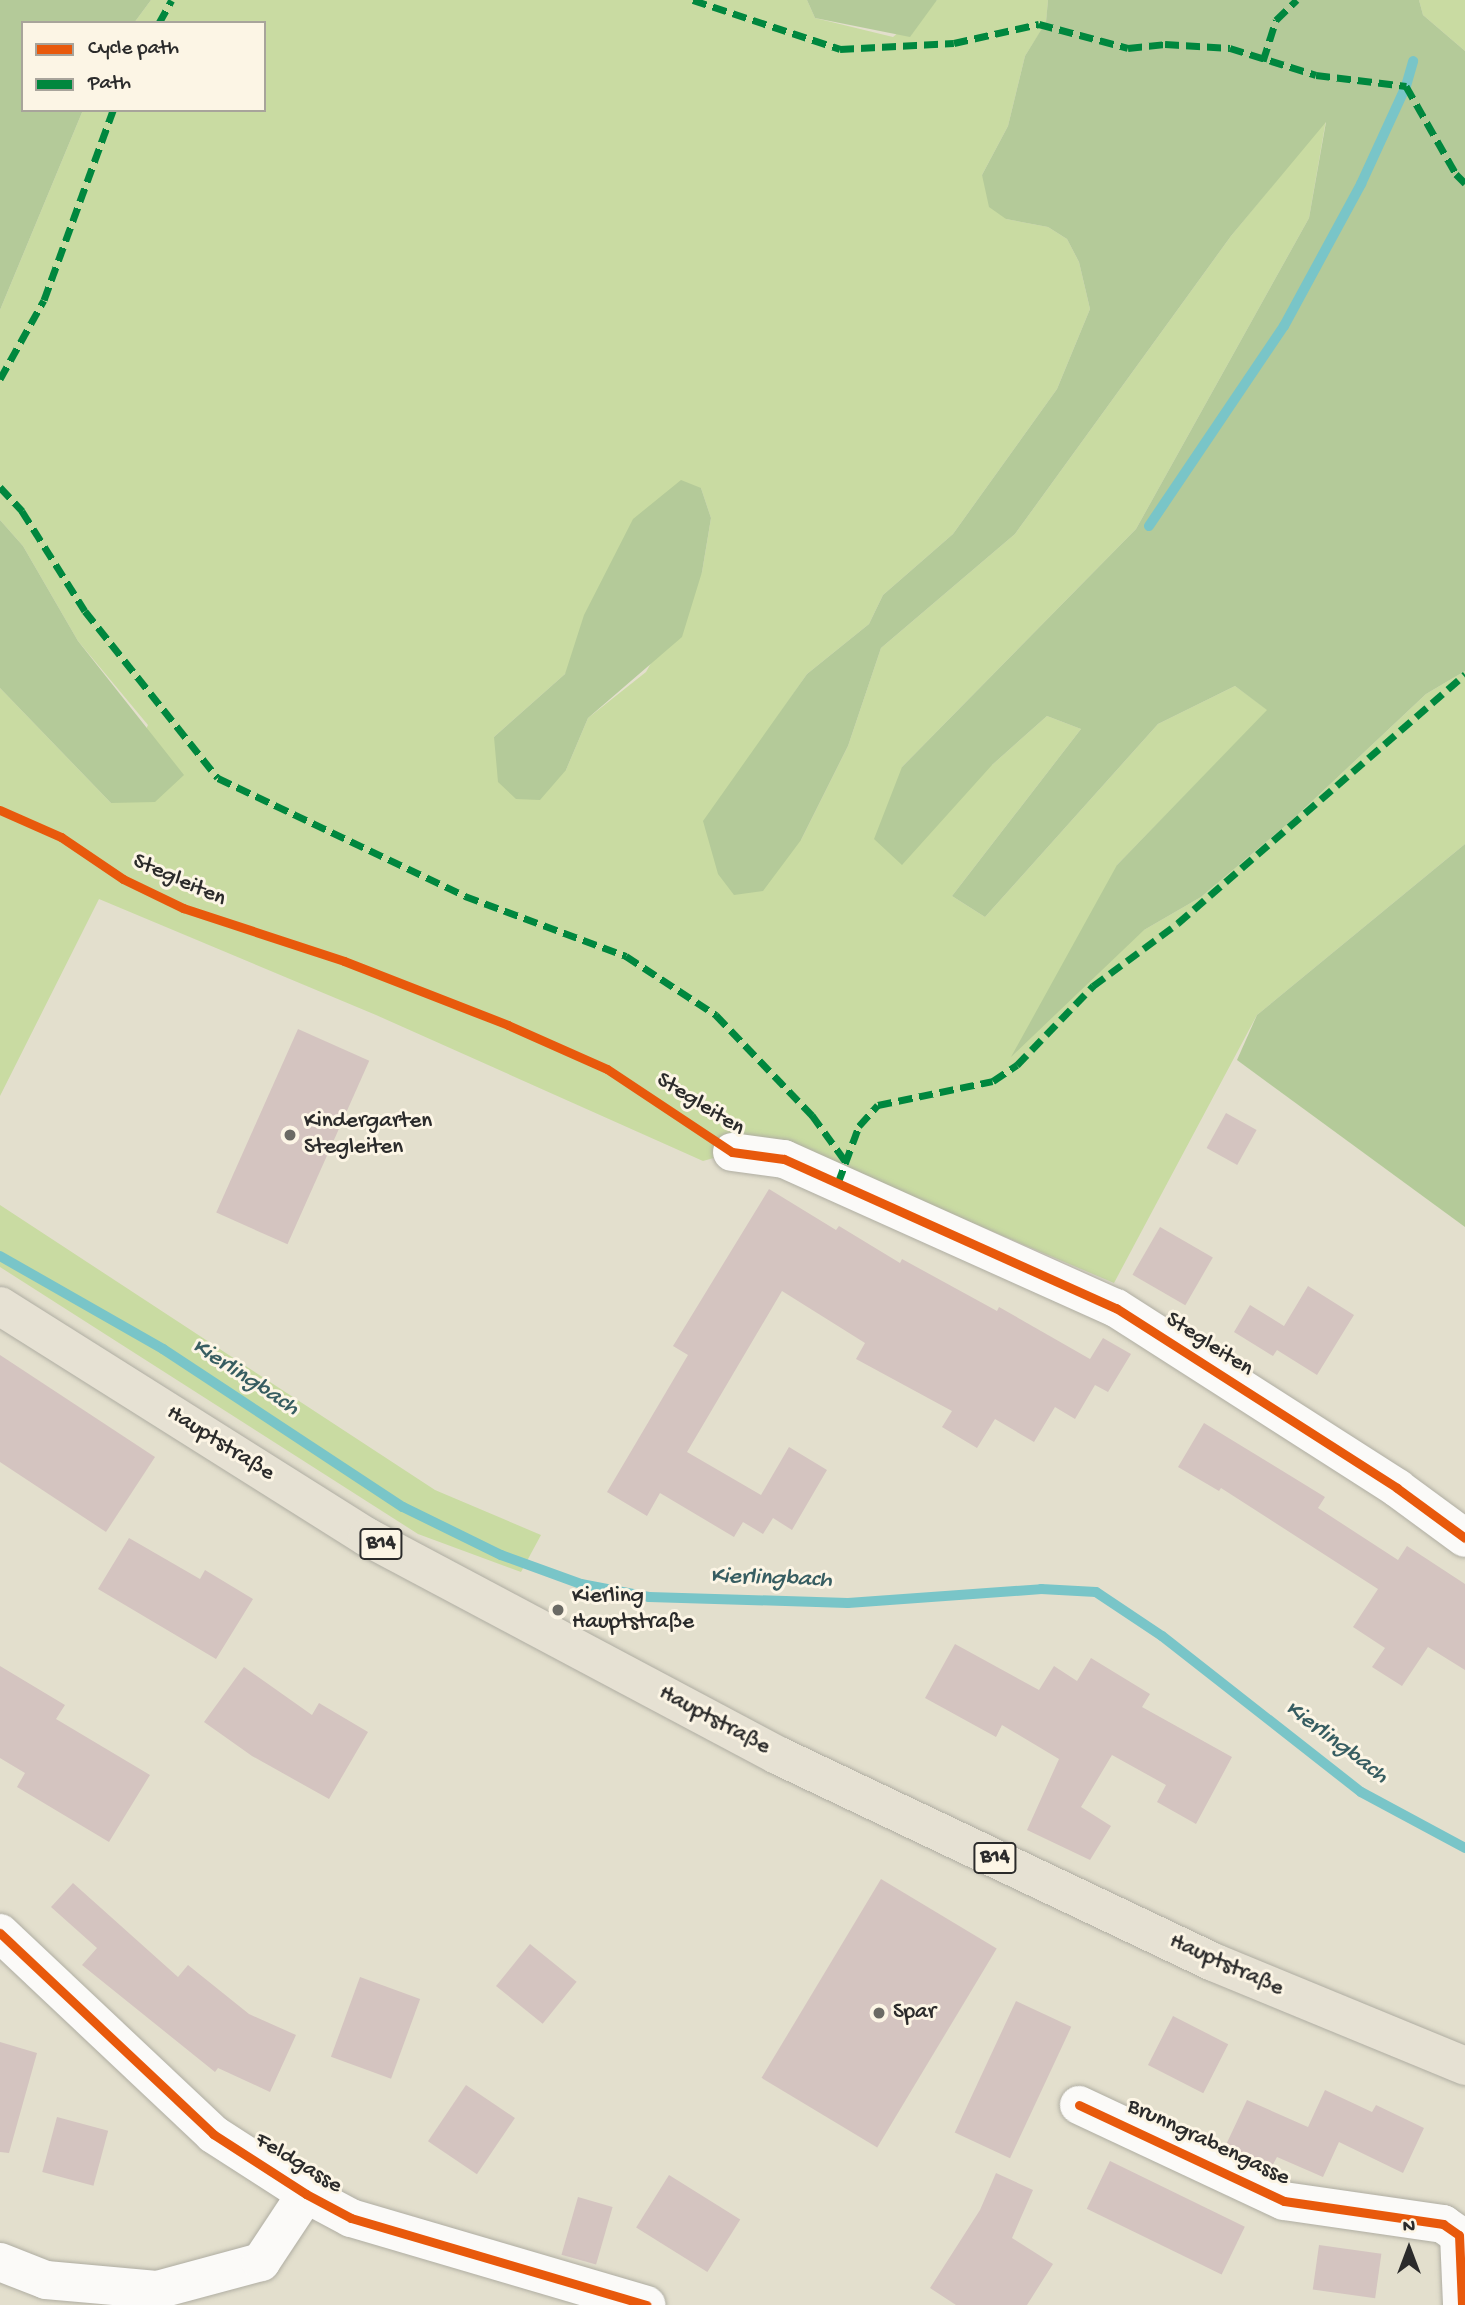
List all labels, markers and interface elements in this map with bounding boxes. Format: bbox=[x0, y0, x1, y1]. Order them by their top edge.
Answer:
legend bbox=[21, 21, 266, 112]
text: Cycle path bbox=[88, 37, 179, 62]
text: Path bbox=[88, 72, 131, 97]
street label: Stegleiten bbox=[128, 848, 230, 914]
street label: Stegleiten bbox=[651, 1067, 749, 1143]
place label: Kindergarten Stegleiten bbox=[304, 1108, 432, 1162]
marker: Kindergarten Stegleiten bbox=[282, 1127, 298, 1143]
street label: Stegleiten bbox=[1160, 1306, 1258, 1384]
water label: Kierlingbach bbox=[186, 1333, 304, 1423]
street label: Hauptstraße bbox=[161, 1400, 279, 1488]
road number: B14 bbox=[358, 1526, 404, 1562]
water label: Kierlingbach bbox=[710, 1562, 832, 1596]
place label: Kierling Hauptstraße bbox=[572, 1583, 694, 1637]
marker: Kierling Hauptstraße bbox=[550, 1602, 566, 1618]
street label: Hauptstraße bbox=[654, 1680, 774, 1762]
water label: Kierlingbach bbox=[1279, 1695, 1393, 1791]
road number: B14 bbox=[972, 1840, 1018, 1876]
street label: Hauptstraße bbox=[1165, 1929, 1287, 2003]
place label: Spar bbox=[893, 1999, 936, 2027]
marker: Spar bbox=[871, 2005, 887, 2021]
street label: Brunngrabengasse bbox=[1122, 2093, 1294, 2193]
street label: Feldgasse bbox=[249, 2127, 347, 2201]
north arrow bbox=[1374, 2214, 1444, 2284]
text: N bbox=[1403, 2216, 1415, 2239]

